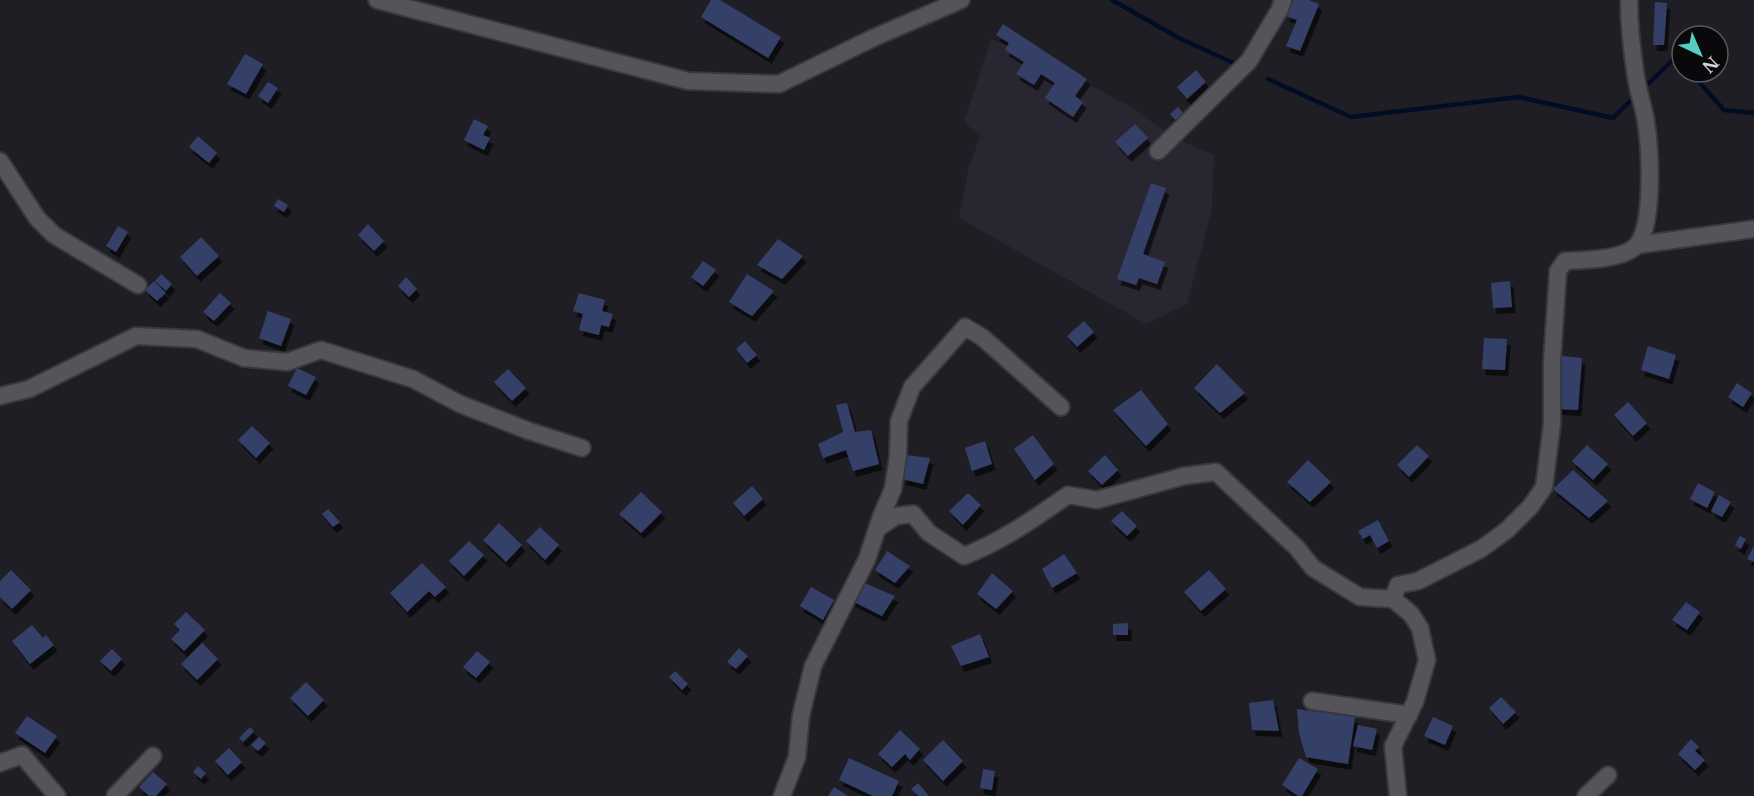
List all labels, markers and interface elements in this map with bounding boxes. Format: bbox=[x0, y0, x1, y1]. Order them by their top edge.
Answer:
north arrow bbox=[1670, 24, 1730, 84]
text: N bbox=[1698, 52, 1723, 77]

